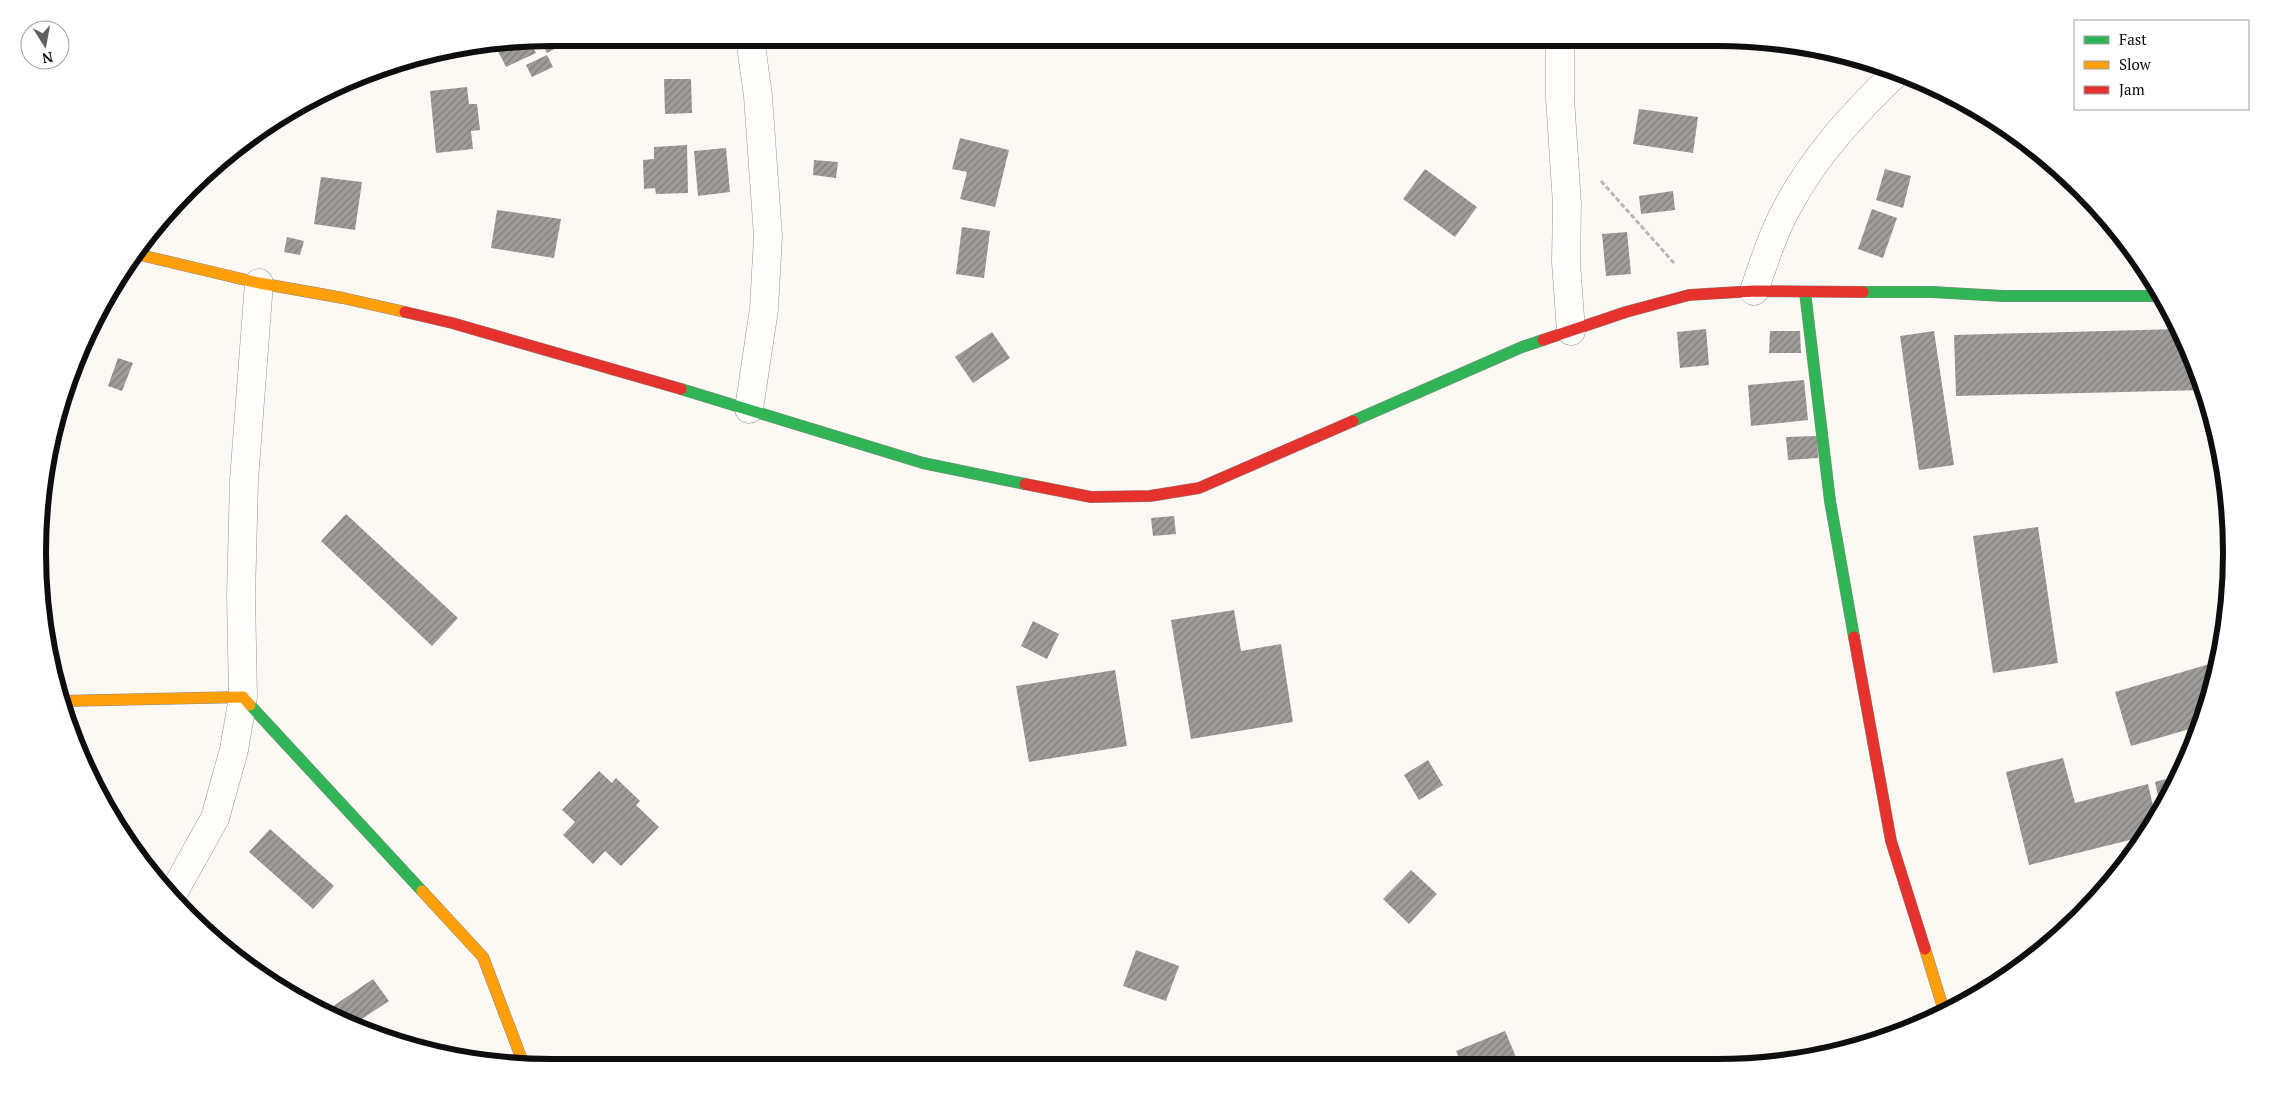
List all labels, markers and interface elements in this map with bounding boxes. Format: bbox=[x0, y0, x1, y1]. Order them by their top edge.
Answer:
north arrow bbox=[20, 20, 70, 70]
legend bbox=[2074, 20, 2249, 110]
text: Fast bbox=[2119, 29, 2147, 49]
text: N bbox=[40, 48, 55, 69]
text: Slow bbox=[2119, 54, 2152, 74]
text: Jam bbox=[2119, 79, 2145, 99]

